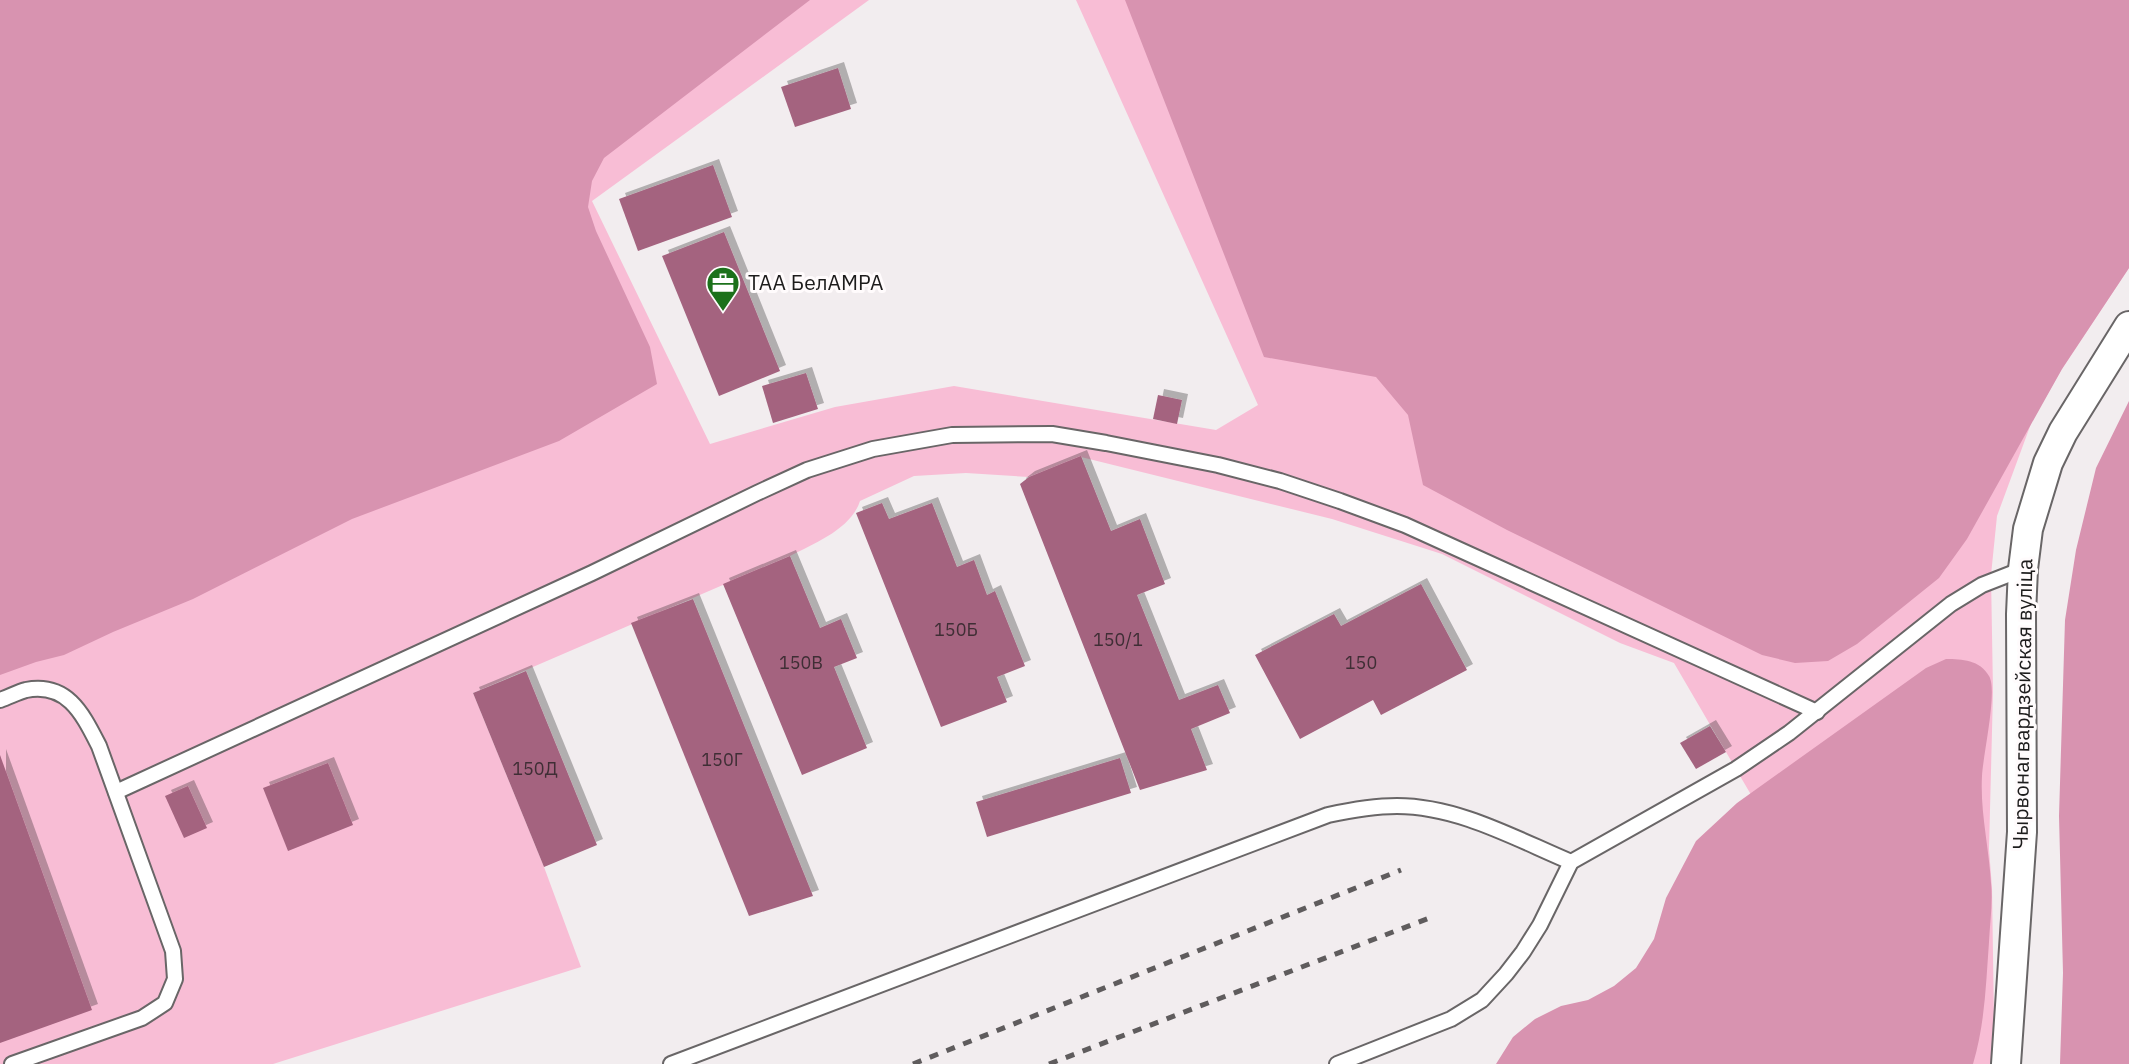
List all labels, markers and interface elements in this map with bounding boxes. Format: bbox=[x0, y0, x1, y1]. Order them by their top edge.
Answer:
office icon: ТАА БелАМРА bbox=[704, 264, 742, 313]
place label: ТАА БелАМРА bbox=[748, 268, 883, 296]
street label: Чырвонагвардзейская вуліца bbox=[2005, 558, 2039, 850]
house number: 150Б bbox=[934, 618, 978, 641]
house number: 150/1 bbox=[1093, 628, 1143, 651]
house number: 150В bbox=[779, 651, 823, 674]
house number: 150 bbox=[1345, 651, 1377, 674]
house number: 150Г bbox=[701, 748, 743, 771]
house number: 150Д bbox=[512, 757, 558, 780]

